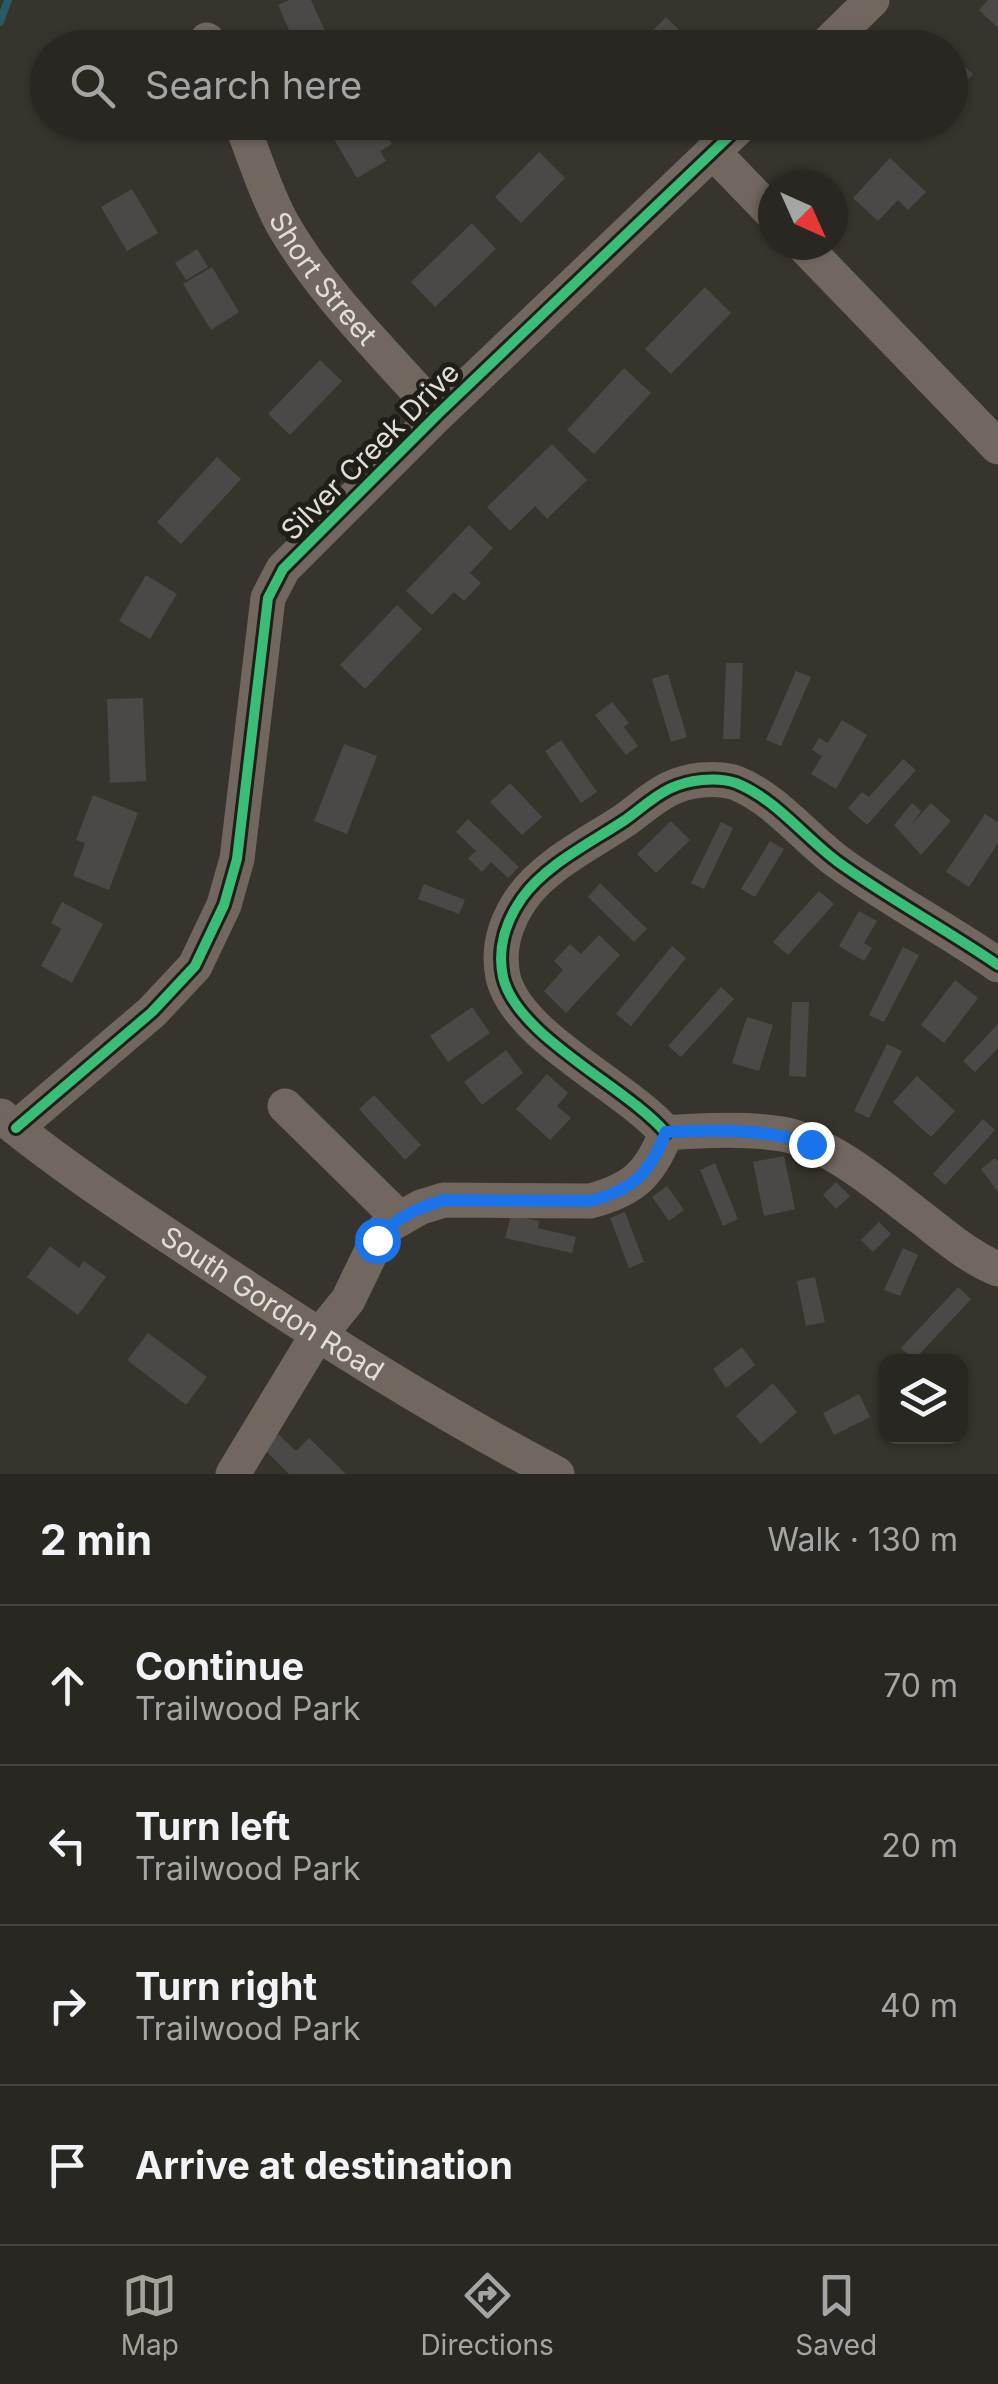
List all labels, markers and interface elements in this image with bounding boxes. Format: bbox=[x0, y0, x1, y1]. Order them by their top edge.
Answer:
search box bbox=[30, 30, 968, 140]
icon: search bbox=[65, 58, 120, 113]
text: Search here bbox=[145, 62, 362, 108]
north arrow bbox=[758, 170, 848, 260]
street label: Short Street bbox=[262, 206, 384, 352]
street label: Silver Creek Drive bbox=[274, 355, 466, 547]
route end bbox=[789, 1122, 835, 1168]
route start bbox=[355, 1218, 401, 1264]
street label: South Gordon Road bbox=[155, 1219, 390, 1388]
map controls bbox=[878, 1354, 968, 1444]
button: layers bbox=[878, 1354, 968, 1444]
text: 2 min bbox=[40, 1514, 152, 1565]
text: Walk · 130 m bbox=[768, 1520, 958, 1559]
text: Continue bbox=[135, 1643, 304, 1689]
icon: ahead bbox=[40, 1658, 95, 1713]
text: 70 m bbox=[883, 1666, 958, 1705]
text: Trailwood Park bbox=[135, 1689, 360, 1728]
text: Turn left bbox=[135, 1803, 290, 1849]
icon: left bbox=[40, 1818, 95, 1873]
text: 20 m bbox=[881, 1826, 958, 1865]
text: Trailwood Park bbox=[135, 1849, 360, 1888]
text: Turn right bbox=[135, 1963, 317, 2009]
icon: right bbox=[40, 1978, 95, 2033]
text: 40 m bbox=[880, 1986, 958, 2025]
text: Trailwood Park bbox=[135, 2009, 360, 2048]
icon: arrive bbox=[40, 2138, 95, 2193]
text: Arrive at destination bbox=[135, 2142, 513, 2188]
tab: Map bbox=[121, 2268, 179, 2362]
tab: Directions bbox=[420, 2268, 554, 2362]
tab: Saved bbox=[795, 2268, 877, 2362]

